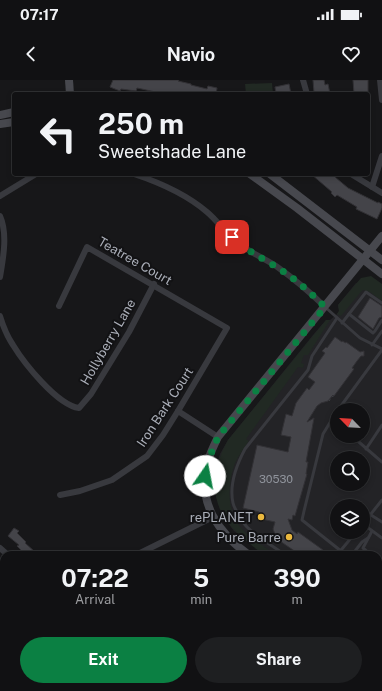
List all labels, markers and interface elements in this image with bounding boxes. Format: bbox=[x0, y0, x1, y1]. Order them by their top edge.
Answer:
text: 07:17 bbox=[20, 6, 59, 23]
icon: back bbox=[20, 43, 42, 65]
icon: heart bbox=[340, 43, 362, 65]
text: Navio bbox=[167, 44, 215, 65]
text: 250 m bbox=[98, 107, 184, 140]
icon: left bbox=[32, 108, 84, 160]
text: Sweetshade Lane bbox=[98, 141, 246, 162]
pin bbox=[215, 220, 249, 254]
icon: arrive bbox=[221, 226, 243, 248]
street label: Teatree Court bbox=[95, 234, 175, 288]
street label: Hollyberry Lane bbox=[77, 296, 139, 388]
street label: Iron Bark Court bbox=[134, 364, 196, 450]
north arrow bbox=[330, 403, 370, 443]
map controls bbox=[330, 403, 370, 539]
button: search bbox=[330, 451, 370, 491]
position arrow bbox=[184, 455, 226, 497]
house number: 30530 bbox=[259, 473, 293, 485]
button: layers bbox=[330, 499, 370, 539]
place label: rePLANET bbox=[190, 510, 253, 525]
marker: rePLANET bbox=[256, 512, 266, 522]
place label: Pure Barre bbox=[216, 530, 281, 545]
marker: Pure Barre bbox=[284, 532, 294, 542]
text: 07:22 bbox=[61, 564, 129, 592]
text: 5 bbox=[193, 564, 209, 592]
text: 390 bbox=[274, 564, 321, 592]
text: Arrival bbox=[75, 592, 115, 607]
text: min bbox=[190, 592, 212, 607]
text: m bbox=[291, 592, 303, 607]
button: Exit bbox=[20, 637, 187, 683]
button: Share bbox=[195, 637, 362, 683]

